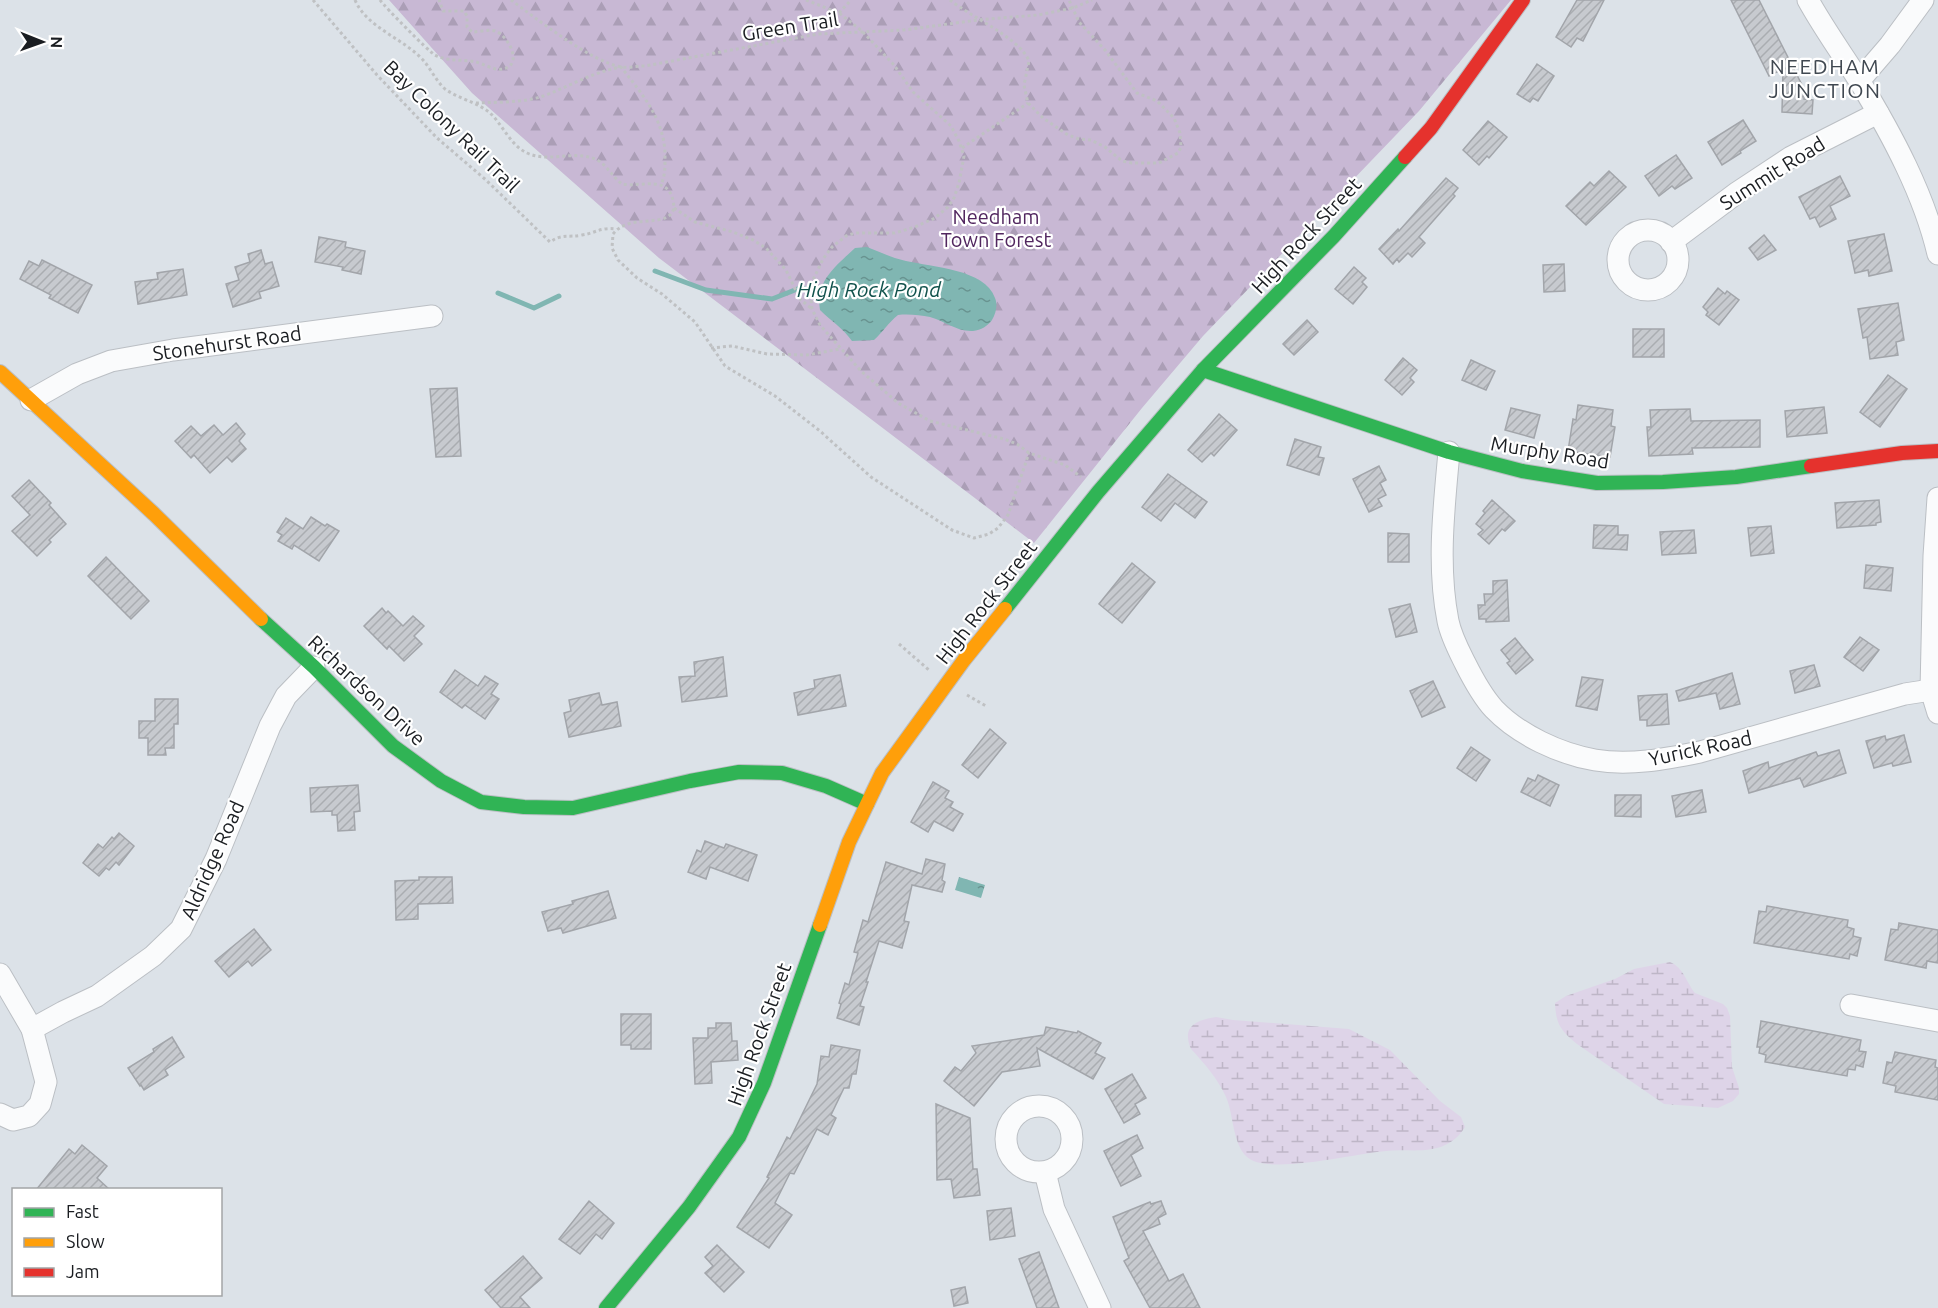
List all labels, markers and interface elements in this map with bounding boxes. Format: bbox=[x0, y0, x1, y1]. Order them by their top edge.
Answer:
street label: Green Trail bbox=[740, 7, 840, 45]
north arrow bbox=[12, 12, 72, 72]
text: N bbox=[48, 36, 66, 48]
district label: NEEDHAM JUNCTION bbox=[1768, 54, 1882, 102]
street label: Bay Colony Rail Trail bbox=[380, 55, 524, 197]
street label: Summit Road bbox=[1715, 131, 1829, 215]
street label: High Rock Street bbox=[1246, 172, 1366, 298]
park label: Needham Town Forest bbox=[941, 205, 1051, 251]
water label: High Rock Pond bbox=[797, 277, 942, 301]
street label: Stonehurst Road bbox=[151, 321, 303, 365]
street label: Murphy Road bbox=[1489, 431, 1611, 473]
street label: High Rock Street bbox=[931, 536, 1041, 668]
street label: Richardson Drive bbox=[304, 630, 430, 750]
street label: Yurick Road bbox=[1646, 726, 1754, 770]
street label: Aldridge Road bbox=[176, 797, 248, 923]
street label: High Rock Street bbox=[722, 959, 796, 1109]
legend bbox=[12, 1188, 222, 1296]
text: Fast bbox=[66, 1201, 99, 1221]
text: Slow bbox=[66, 1231, 105, 1251]
text: Jam bbox=[66, 1261, 100, 1281]

